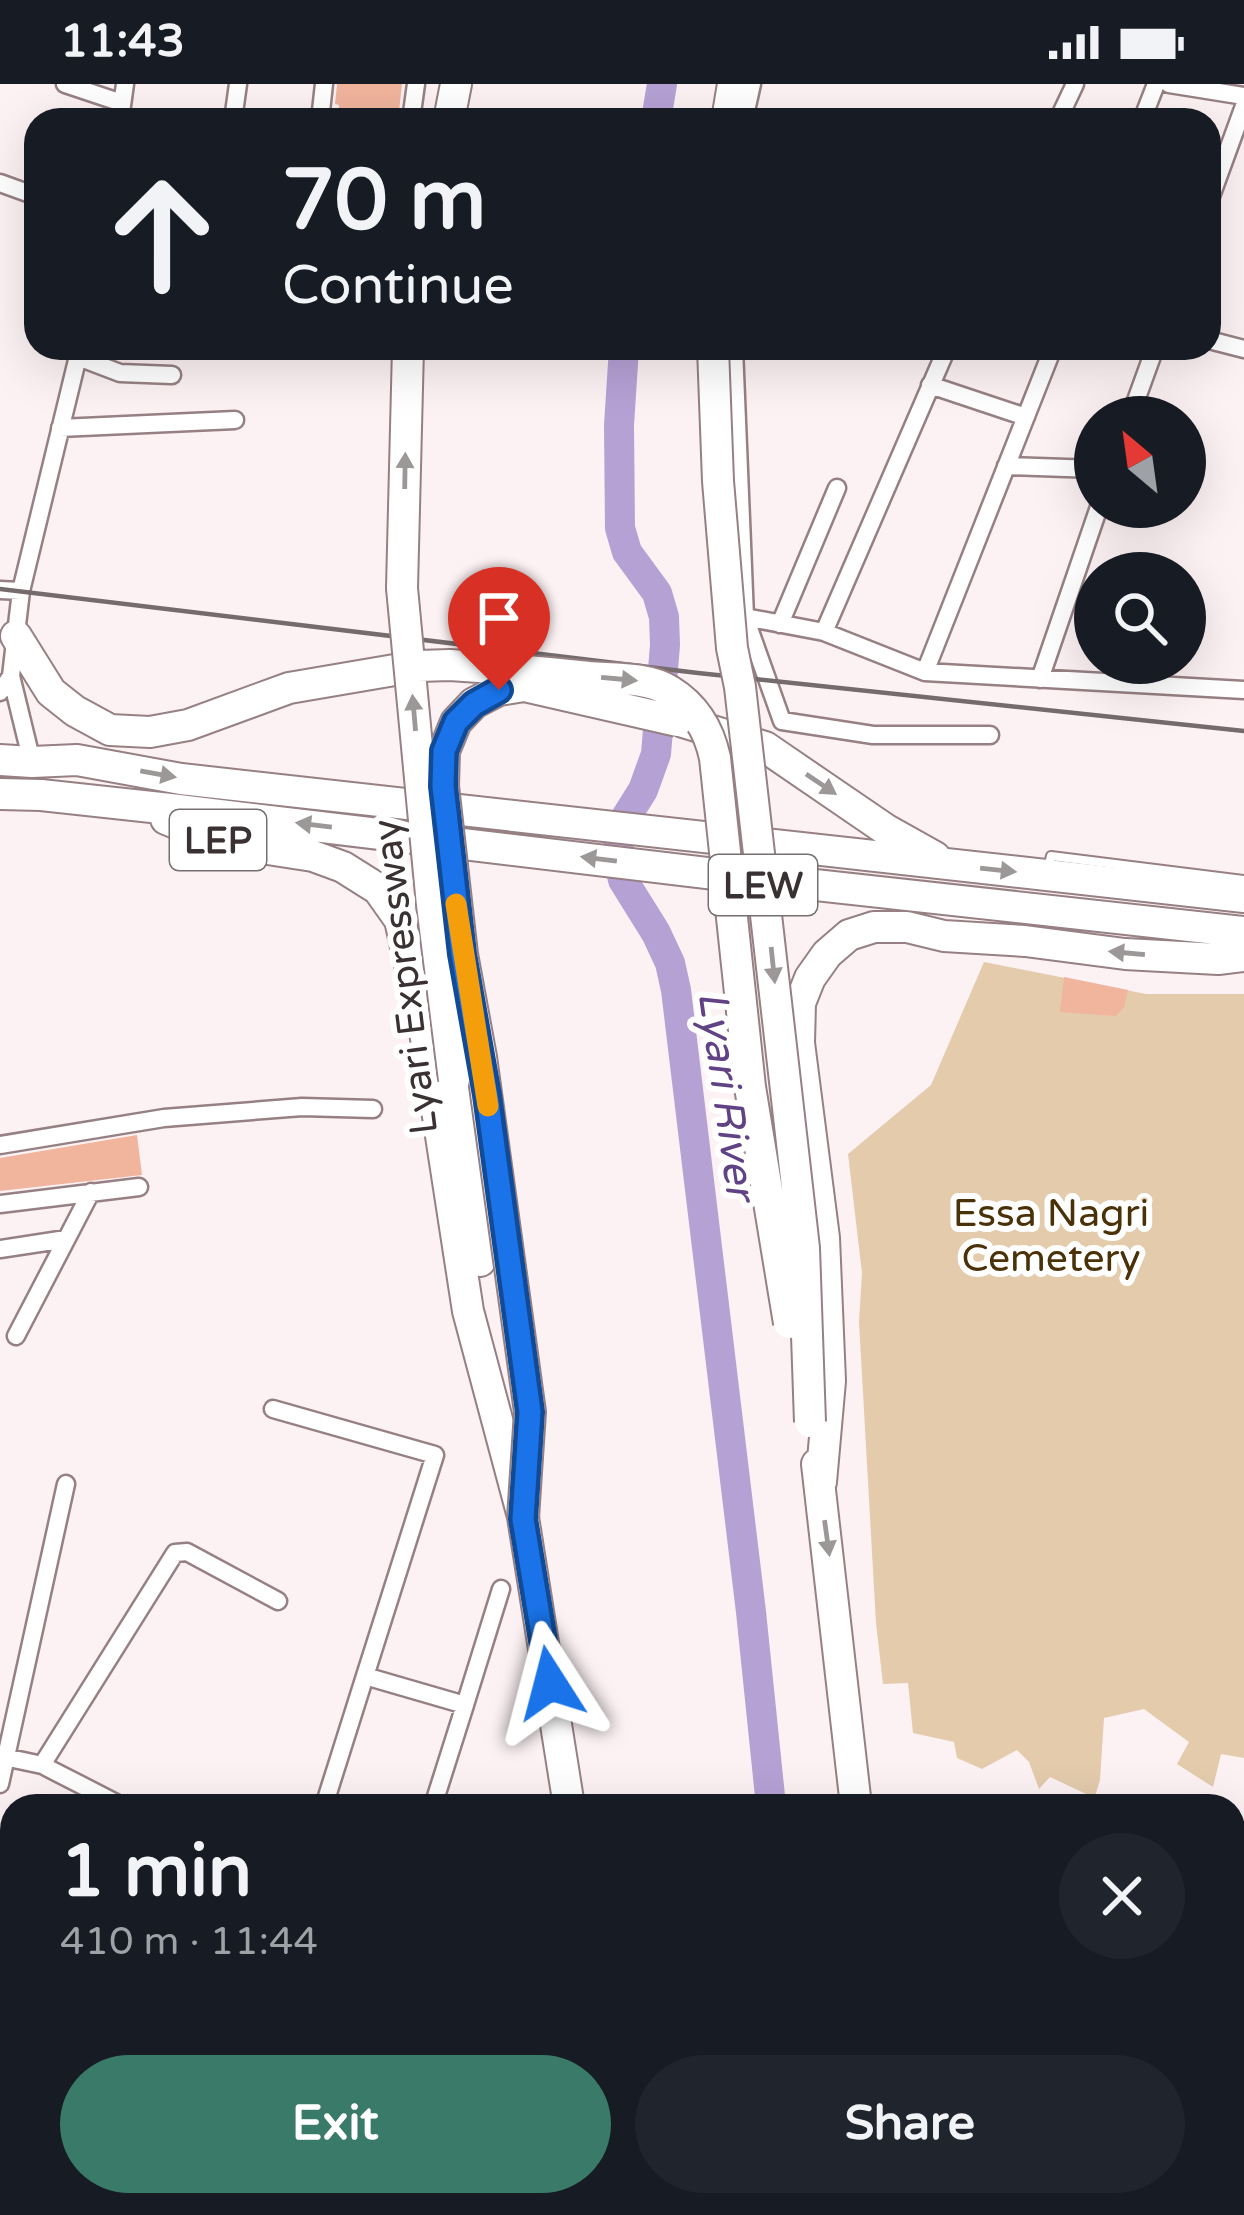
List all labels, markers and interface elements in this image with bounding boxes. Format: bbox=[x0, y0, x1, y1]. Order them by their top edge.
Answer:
text: 11:43 bbox=[60, 15, 185, 69]
text: 70 m bbox=[282, 151, 486, 252]
icon: ahead bbox=[84, 156, 240, 312]
text: Continue bbox=[282, 253, 514, 318]
north arrow bbox=[1074, 396, 1206, 528]
map controls bbox=[1074, 396, 1206, 684]
one-way arrow bbox=[395, 451, 414, 489]
button: search bbox=[1074, 552, 1206, 684]
pin bbox=[448, 567, 550, 690]
icon: arrive bbox=[466, 585, 532, 651]
one-way arrow bbox=[600, 670, 638, 689]
one-way arrow bbox=[404, 694, 423, 731]
one-way arrow bbox=[139, 765, 177, 784]
one-way arrow bbox=[805, 772, 837, 795]
road number: LEP bbox=[170, 810, 266, 870]
one-way arrow bbox=[295, 815, 332, 834]
street label: Lyari Expressway bbox=[363, 816, 448, 1137]
one-way arrow bbox=[580, 849, 617, 868]
road number: LEW bbox=[709, 855, 817, 915]
one-way arrow bbox=[979, 860, 1017, 879]
one-way arrow bbox=[1108, 943, 1146, 962]
one-way arrow bbox=[764, 947, 783, 984]
water label: Lyari River bbox=[687, 988, 767, 1207]
park label: Essa Nagri Cemetery bbox=[953, 1190, 1149, 1282]
one-way arrow bbox=[818, 1520, 837, 1557]
position arrow bbox=[487, 1620, 613, 1746]
text: 1 min bbox=[60, 1829, 252, 1916]
button: close bbox=[1059, 1833, 1185, 1959]
text: 410 m · 11:44 bbox=[60, 1918, 318, 1965]
button: Exit bbox=[60, 2055, 611, 2193]
button: Share bbox=[635, 2055, 1185, 2193]

